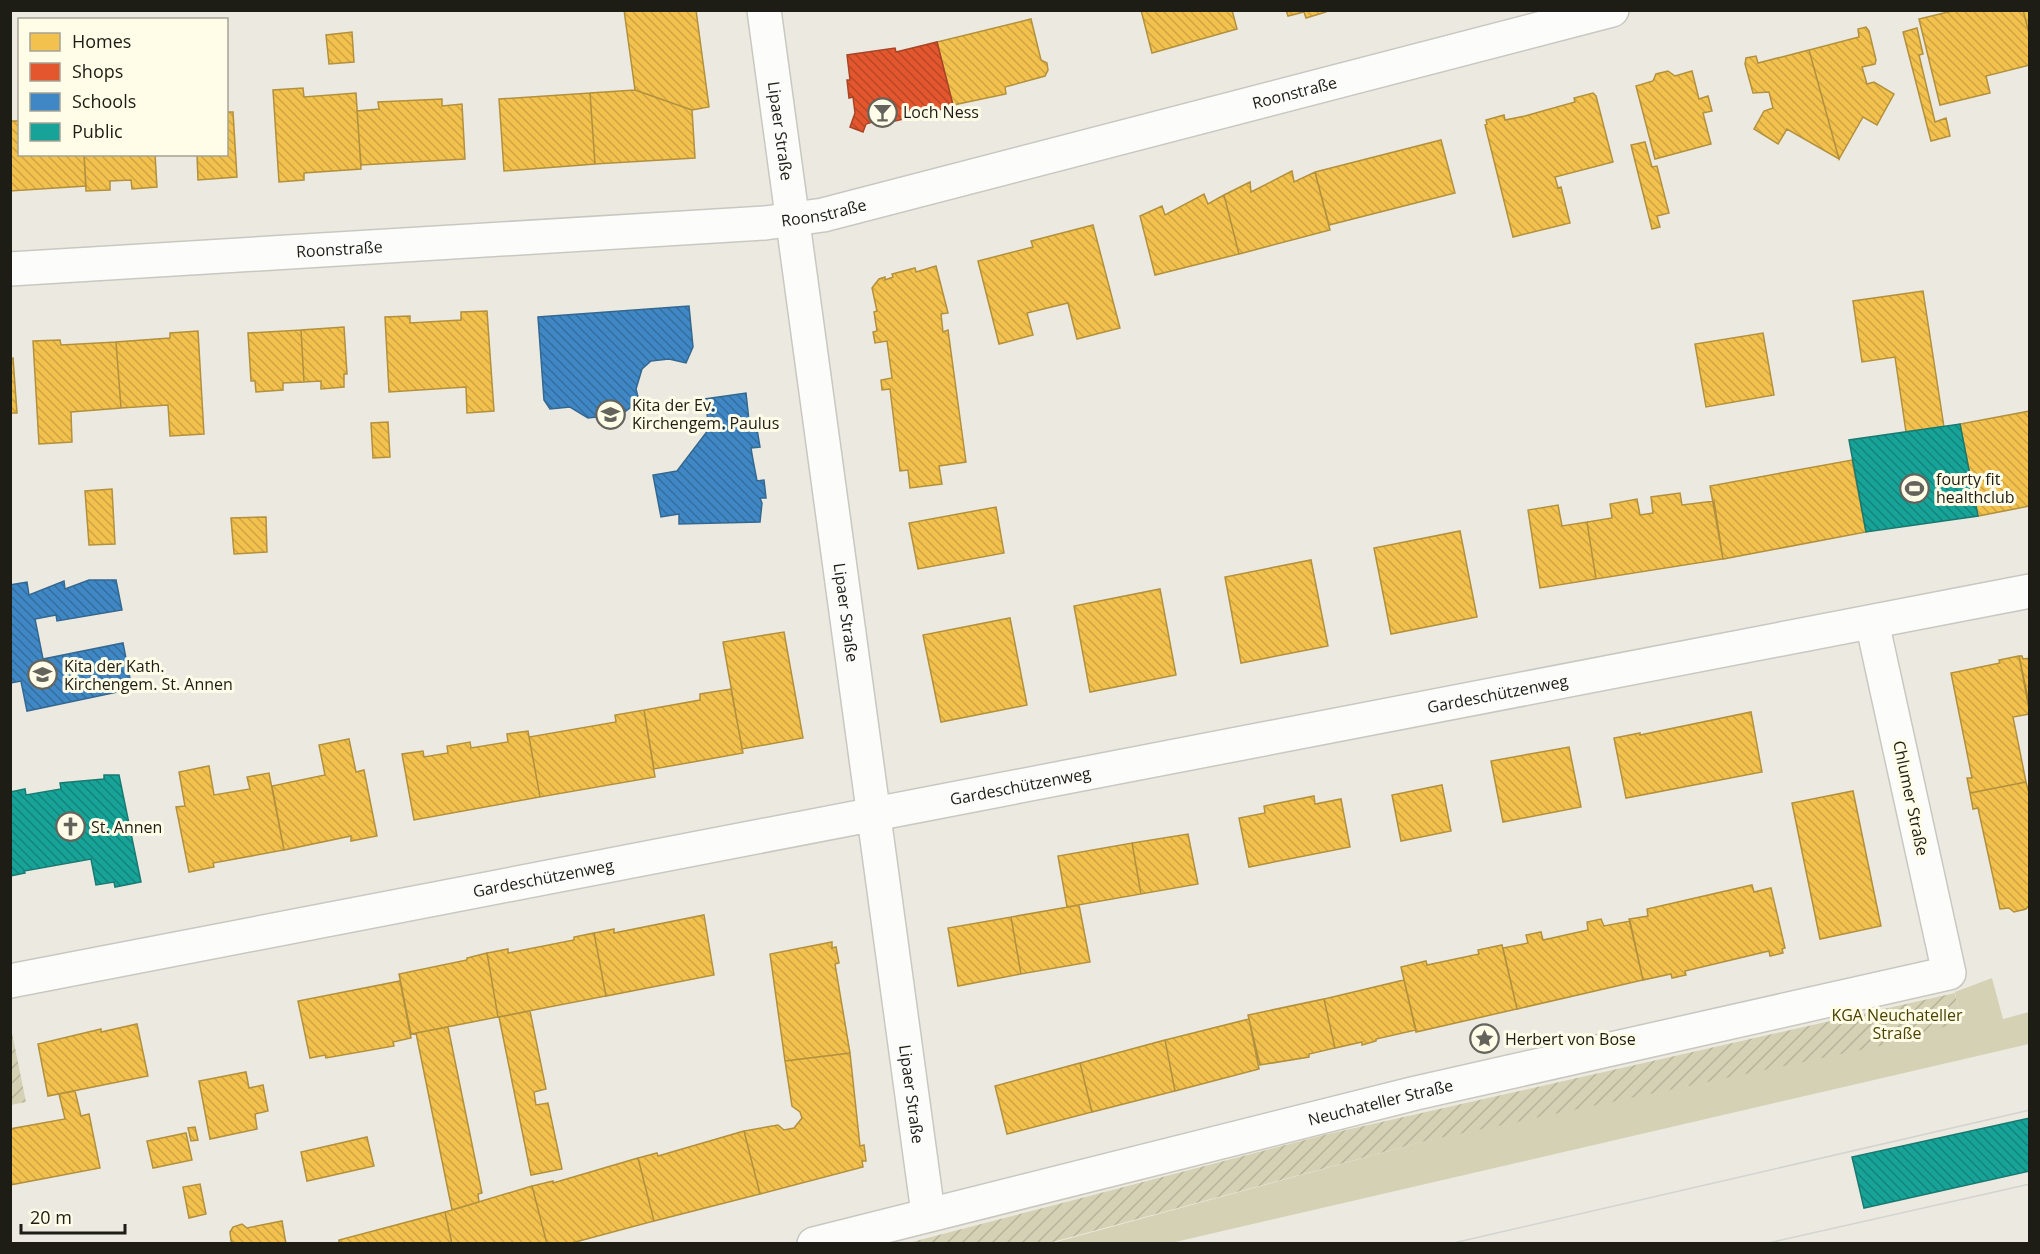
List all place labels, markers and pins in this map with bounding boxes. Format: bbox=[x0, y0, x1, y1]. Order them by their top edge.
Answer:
bar icon: Loch Ness bbox=[866, 96, 898, 128]
place label: Loch Ness bbox=[903, 101, 979, 123]
place label: Kita der Ev. Kirchengem. Paulus bbox=[632, 394, 779, 434]
school or university icon: Kita der Ev. Kirchengem. Paulus bbox=[595, 398, 627, 430]
place label: fourty fit healthclub bbox=[1936, 468, 2015, 508]
sports icon: fourty fit healthclub bbox=[1899, 472, 1931, 504]
place label: Kita der Kath. Kirchengem. St. Annen bbox=[64, 655, 233, 695]
school or university icon: Kita der Kath. Kirchengem. St. Annen bbox=[27, 659, 59, 691]
church icon: St. Annen bbox=[54, 811, 86, 843]
place label: St. Annen bbox=[91, 816, 162, 838]
place icon: Herbert von Bose bbox=[1468, 1023, 1500, 1055]
place label: Herbert von Bose bbox=[1505, 1028, 1636, 1050]

